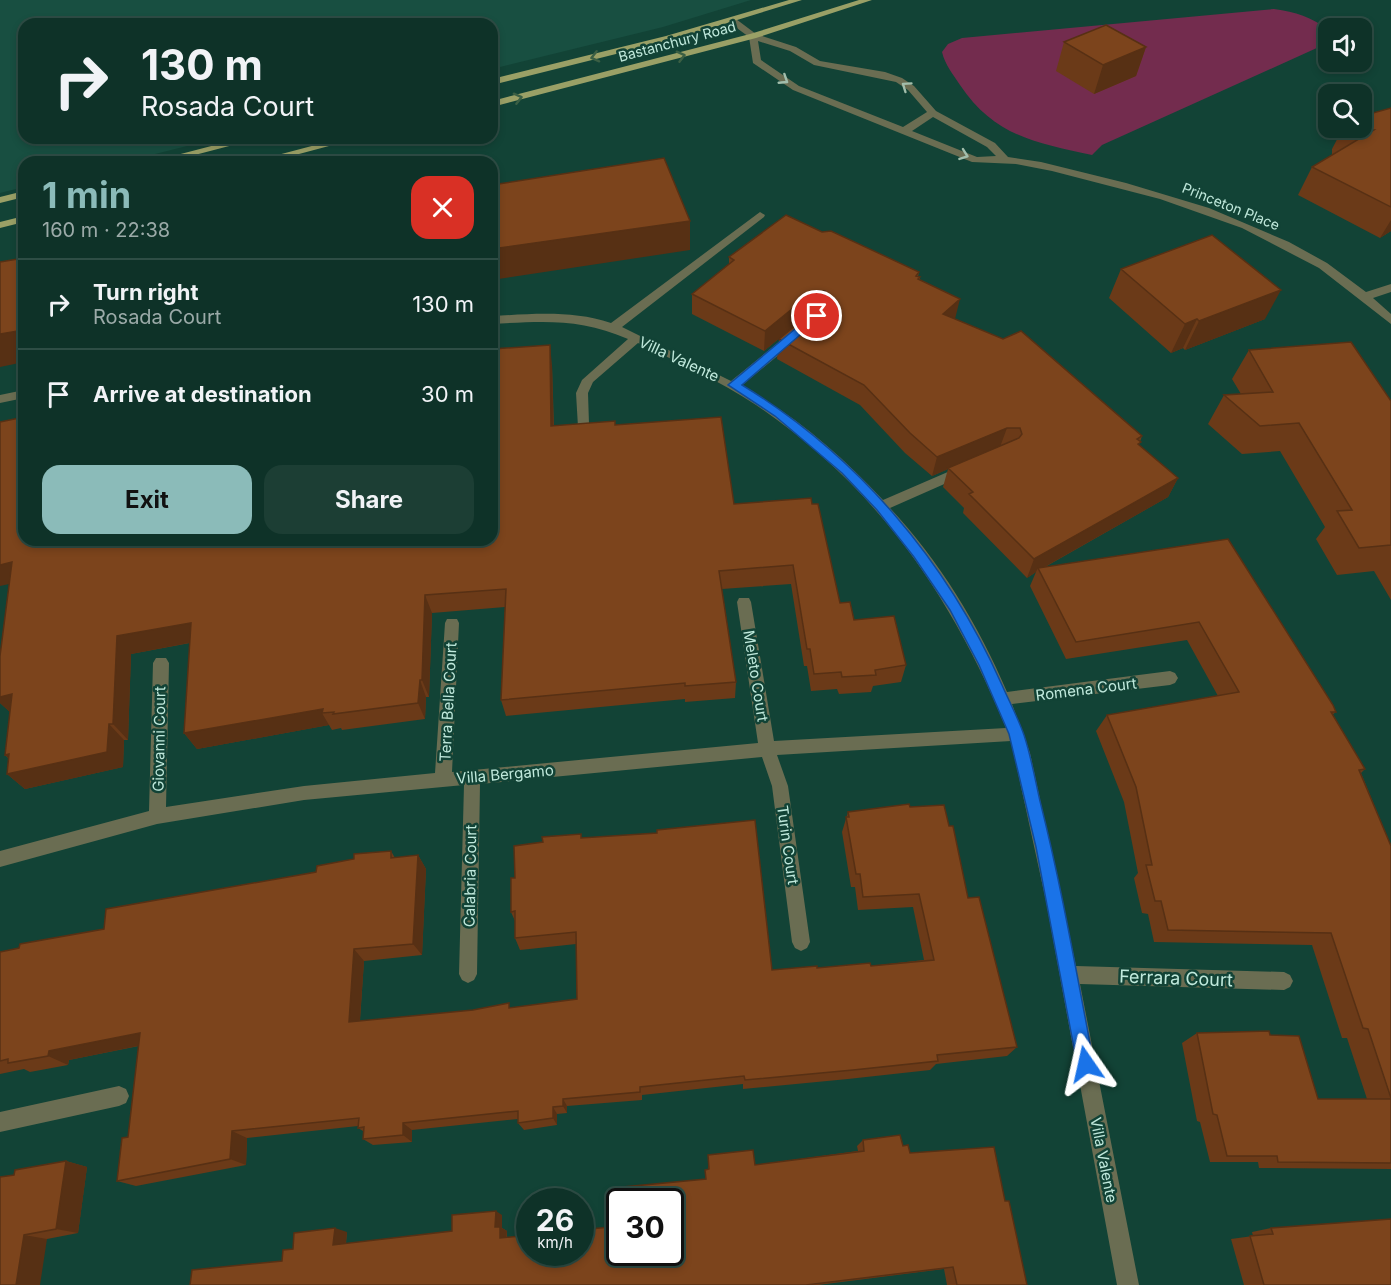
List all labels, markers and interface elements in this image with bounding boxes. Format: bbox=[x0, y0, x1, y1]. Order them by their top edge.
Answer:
street label: Bastanchury Road bbox=[616, 17, 738, 65]
map controls bbox=[1318, 18, 1372, 138]
button: sound bbox=[1318, 18, 1372, 72]
text: 130 m bbox=[141, 39, 263, 90]
icon: right bbox=[42, 42, 120, 120]
one-way arrow bbox=[590, 49, 600, 62]
one-way arrow bbox=[675, 51, 686, 63]
one-way arrow bbox=[778, 73, 788, 85]
one-way arrow bbox=[902, 82, 913, 93]
button: search bbox=[1318, 84, 1372, 138]
text: Rosada Court bbox=[141, 90, 314, 123]
one-way arrow bbox=[512, 92, 522, 105]
one-way arrow bbox=[958, 148, 968, 161]
text: 1 min bbox=[42, 173, 131, 217]
button: close bbox=[411, 176, 474, 239]
street label: Princeton Place bbox=[1180, 179, 1282, 233]
text: 160 m · 22:38 bbox=[42, 218, 170, 242]
text: Turn right bbox=[93, 279, 199, 305]
icon: right bbox=[42, 288, 75, 321]
pin bbox=[791, 290, 842, 341]
text: 130 m bbox=[412, 291, 474, 317]
icon: arrive bbox=[800, 299, 833, 332]
text: Rosada Court bbox=[93, 305, 221, 329]
street label: Villa Valente bbox=[636, 332, 722, 386]
icon: arrive bbox=[42, 378, 75, 411]
text: Arrive at destination bbox=[93, 381, 312, 407]
text: 30 m bbox=[421, 381, 474, 407]
button: Exit bbox=[42, 465, 252, 534]
button: Share bbox=[264, 465, 474, 534]
street label: Meleto Court bbox=[739, 629, 773, 723]
street label: Terra Bella Court bbox=[435, 642, 461, 762]
street label: Romena Court bbox=[1035, 673, 1138, 705]
street label: Giovanni Court bbox=[149, 686, 169, 792]
street label: Villa Bergamo bbox=[456, 760, 554, 788]
street label: Turin Court bbox=[773, 804, 803, 886]
street label: Calabria Court bbox=[460, 825, 480, 927]
street label: Ferrara Court bbox=[1119, 966, 1233, 990]
position arrow bbox=[1054, 1032, 1118, 1096]
street label: Villa Valente bbox=[1086, 1116, 1122, 1204]
speed limit sign: 30 bbox=[606, 1188, 684, 1266]
text: 26 bbox=[536, 1202, 574, 1238]
text: km/h bbox=[537, 1233, 573, 1252]

